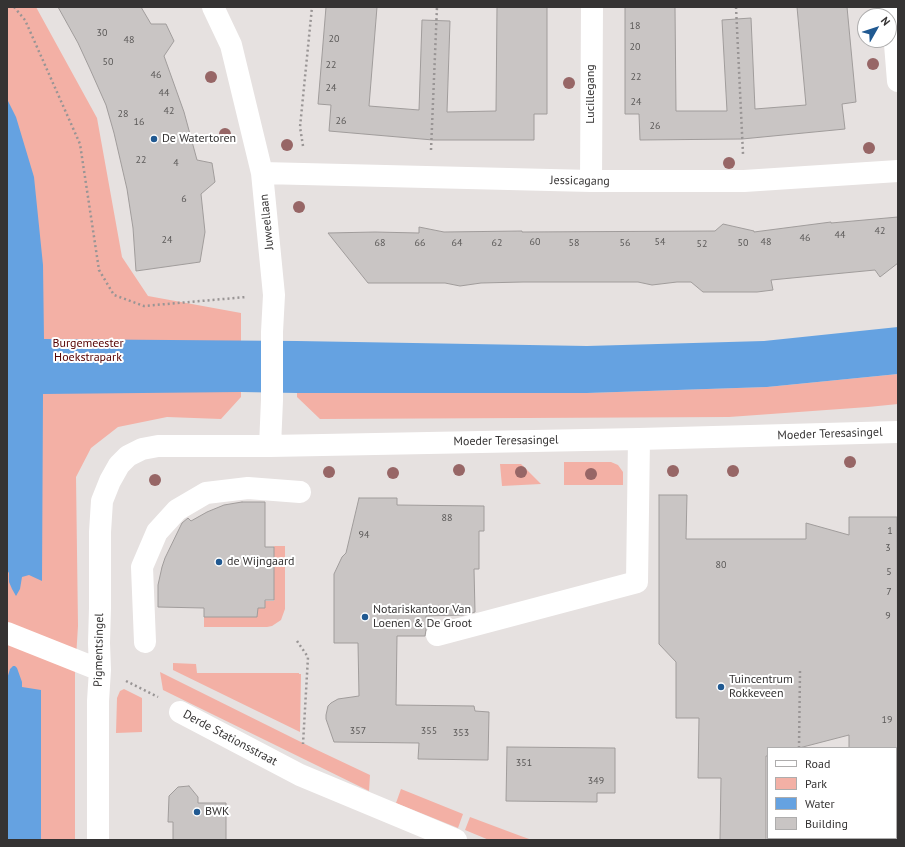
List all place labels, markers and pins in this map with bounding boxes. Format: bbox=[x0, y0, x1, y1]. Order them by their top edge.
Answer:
place label: De Watertoren bbox=[162, 132, 236, 146]
marker: De Watertoren bbox=[149, 134, 159, 144]
place label: de Wijngaard bbox=[227, 555, 295, 569]
marker: de Wijngaard bbox=[214, 557, 224, 567]
place label: Notariskantoor Van Loenen & De Groot bbox=[373, 603, 472, 631]
marker: Notariskantoor Van Loenen & De Groot bbox=[360, 612, 370, 622]
place label: Tuincentrum Rokkeveen bbox=[729, 673, 793, 701]
marker: Tuincentrum Rokkeveen bbox=[716, 682, 726, 692]
place label: BWK bbox=[205, 805, 229, 819]
marker: BWK bbox=[192, 807, 202, 817]

